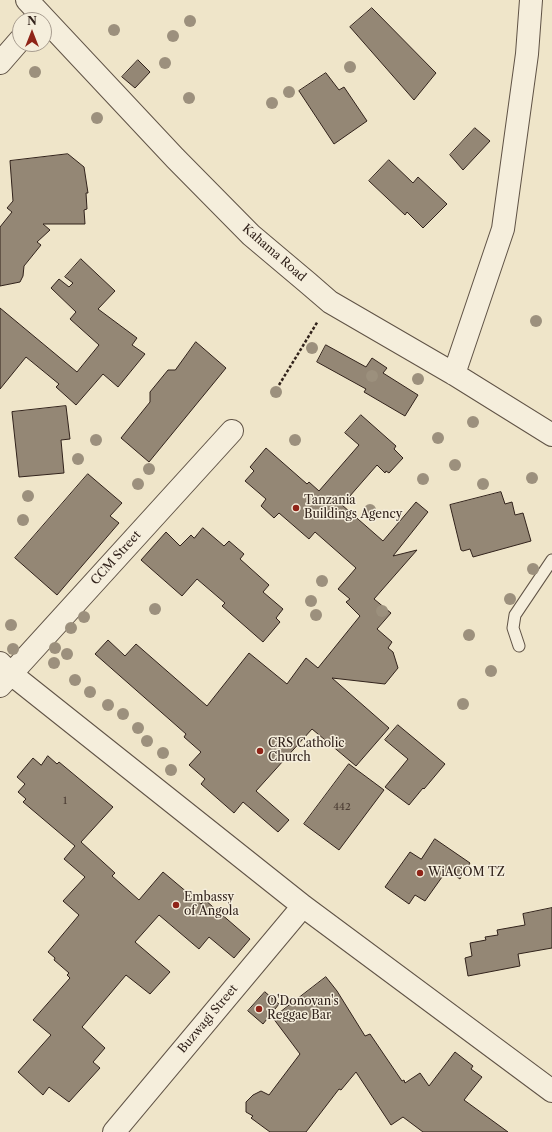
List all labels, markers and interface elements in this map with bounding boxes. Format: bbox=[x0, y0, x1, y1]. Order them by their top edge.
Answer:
north arrow bbox=[12, 12, 52, 52]
text: N bbox=[27, 14, 37, 28]
street label: Kahama Road bbox=[239, 221, 309, 285]
place label: Tanzania Buildings Agency bbox=[304, 494, 402, 522]
marker: Tanzania Buildings Agency bbox=[291, 503, 301, 513]
street label: CCM Street bbox=[88, 528, 144, 588]
place label: CRS Catholic Church bbox=[268, 737, 345, 765]
marker: CRS Catholic Church bbox=[255, 746, 265, 756]
house number: 1 bbox=[63, 795, 67, 807]
house number: 442 bbox=[333, 801, 351, 813]
place label: WiACOM TZ bbox=[428, 866, 505, 880]
marker: WiACOM TZ bbox=[415, 868, 425, 878]
place label: Embassy of Angola bbox=[184, 891, 239, 919]
marker: Embassy of Angola bbox=[171, 900, 181, 910]
street label: Buzwagi Street bbox=[175, 982, 241, 1056]
place label: O'Donovan's Reggae Bar bbox=[267, 995, 339, 1023]
marker: O'Donovan's Reggae Bar bbox=[254, 1004, 264, 1014]

